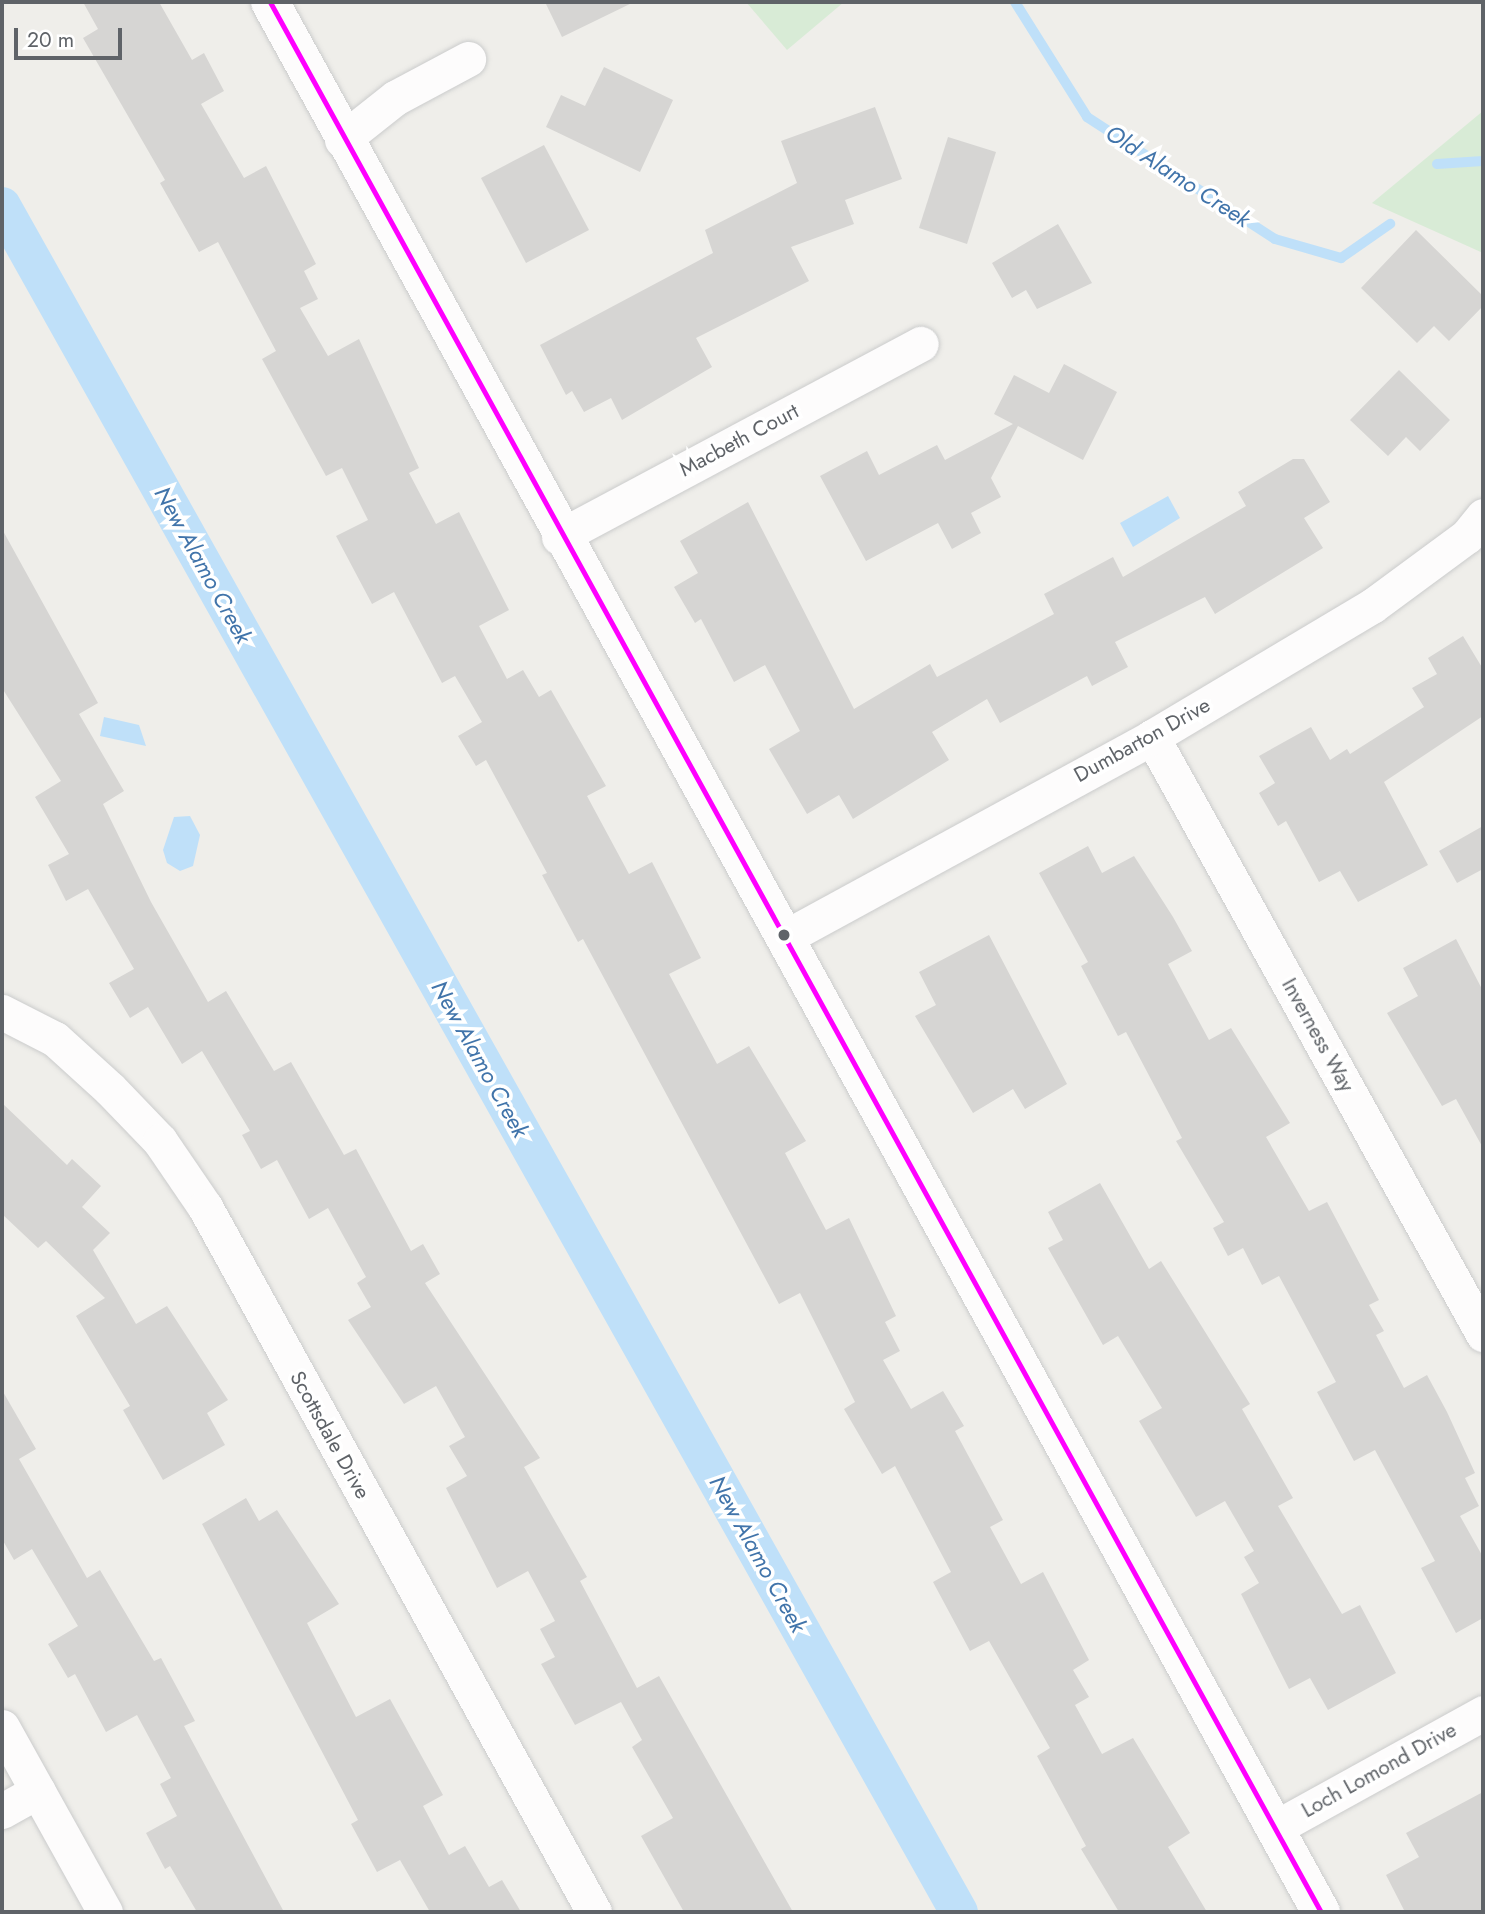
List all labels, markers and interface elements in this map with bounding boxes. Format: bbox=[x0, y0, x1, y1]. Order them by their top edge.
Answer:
scale bar bbox=[18, 14, 126, 58]
text: 20 m bbox=[27, 25, 74, 55]
water label: Old Alamo Creek bbox=[1100, 119, 1256, 233]
street label: Macbeth Court bbox=[675, 398, 803, 482]
water label: New Alamo Creek bbox=[148, 482, 258, 648]
street label: Dumbarton Drive bbox=[1070, 692, 1214, 788]
unlabelled marker bbox=[777, 928, 791, 942]
street label: Inverness Way bbox=[1276, 974, 1360, 1096]
water label: New Alamo Creek bbox=[425, 976, 535, 1142]
street label: Scottsdale Drive bbox=[284, 1367, 376, 1503]
water label: New Alamo Creek bbox=[703, 1471, 813, 1637]
street label: Loch Lomond Drive bbox=[1297, 1717, 1461, 1823]

